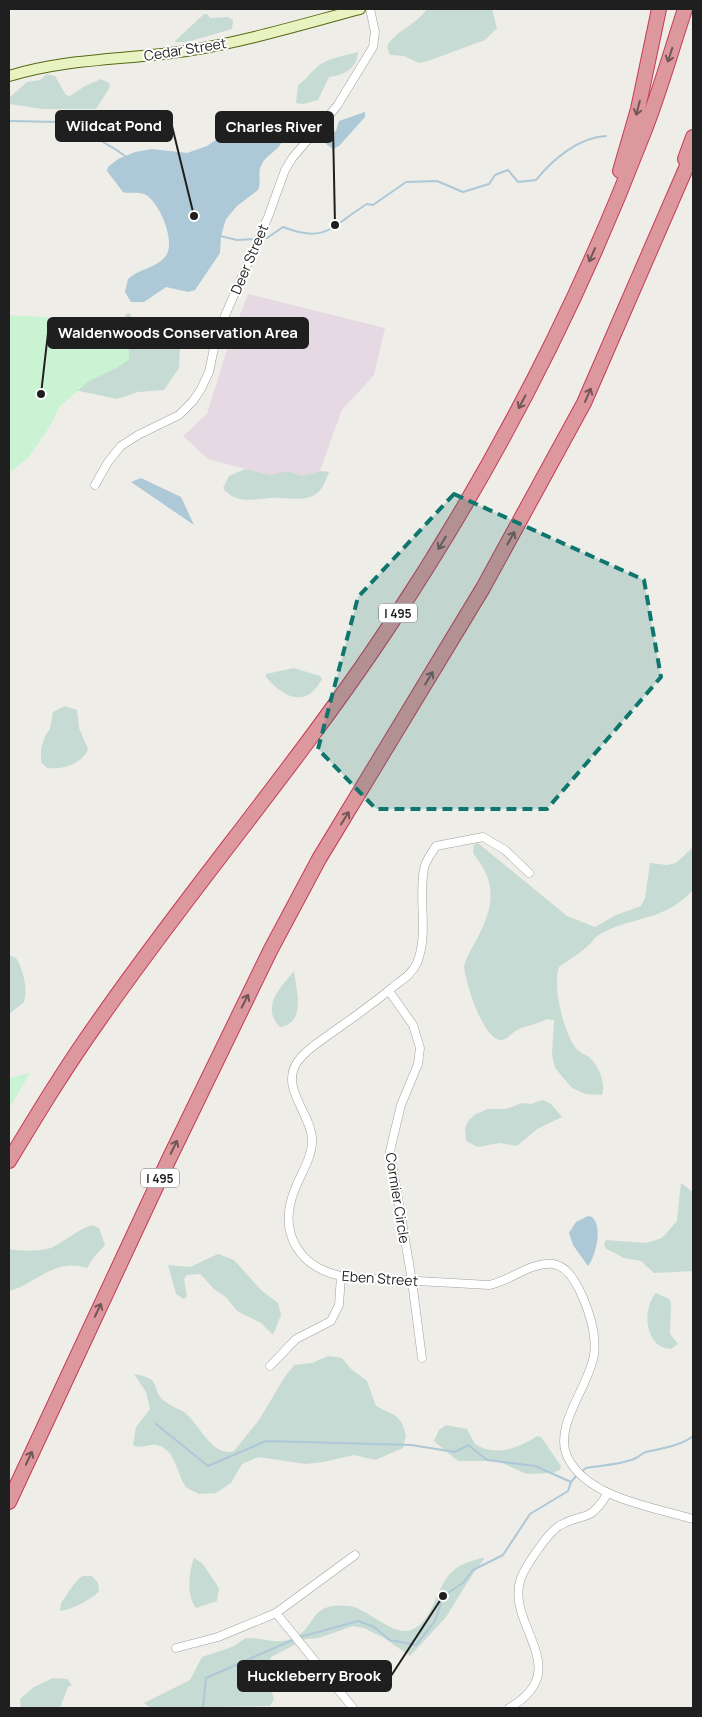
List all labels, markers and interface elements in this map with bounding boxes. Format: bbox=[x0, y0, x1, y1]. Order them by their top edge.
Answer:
street label: Cedar Street bbox=[142, 33, 228, 65]
one-way arrow bbox=[665, 47, 674, 62]
one-way arrow bbox=[633, 99, 642, 115]
callout: Wildcat Pond bbox=[56, 111, 172, 141]
callout: Charles River bbox=[216, 112, 333, 142]
text: Wildcat Pond bbox=[66, 115, 162, 136]
text: Charles River bbox=[226, 116, 322, 137]
street label: Deer Street bbox=[226, 221, 272, 297]
one-way arrow bbox=[586, 247, 596, 262]
callout: Waldenwoods Conservation Area bbox=[48, 318, 308, 348]
text: Waldenwoods Conservation Area bbox=[58, 322, 298, 343]
one-way arrow bbox=[583, 388, 593, 403]
one-way arrow bbox=[516, 394, 526, 408]
one-way arrow bbox=[507, 532, 517, 546]
one-way arrow bbox=[436, 536, 446, 550]
road number: I 495 bbox=[379, 604, 417, 622]
one-way arrow bbox=[424, 672, 434, 686]
one-way arrow bbox=[340, 811, 350, 825]
one-way arrow bbox=[241, 994, 250, 1009]
one-way arrow bbox=[170, 1140, 180, 1155]
street label: Cormier Circle bbox=[381, 1151, 415, 1245]
road number: I 495 bbox=[141, 1168, 179, 1188]
street label: Eben Street bbox=[341, 1266, 419, 1290]
one-way arrow bbox=[94, 1303, 103, 1318]
one-way arrow bbox=[25, 1451, 35, 1466]
callout: Huckleberry Brook bbox=[238, 1661, 391, 1691]
text: Huckleberry Brook bbox=[247, 1665, 382, 1686]

